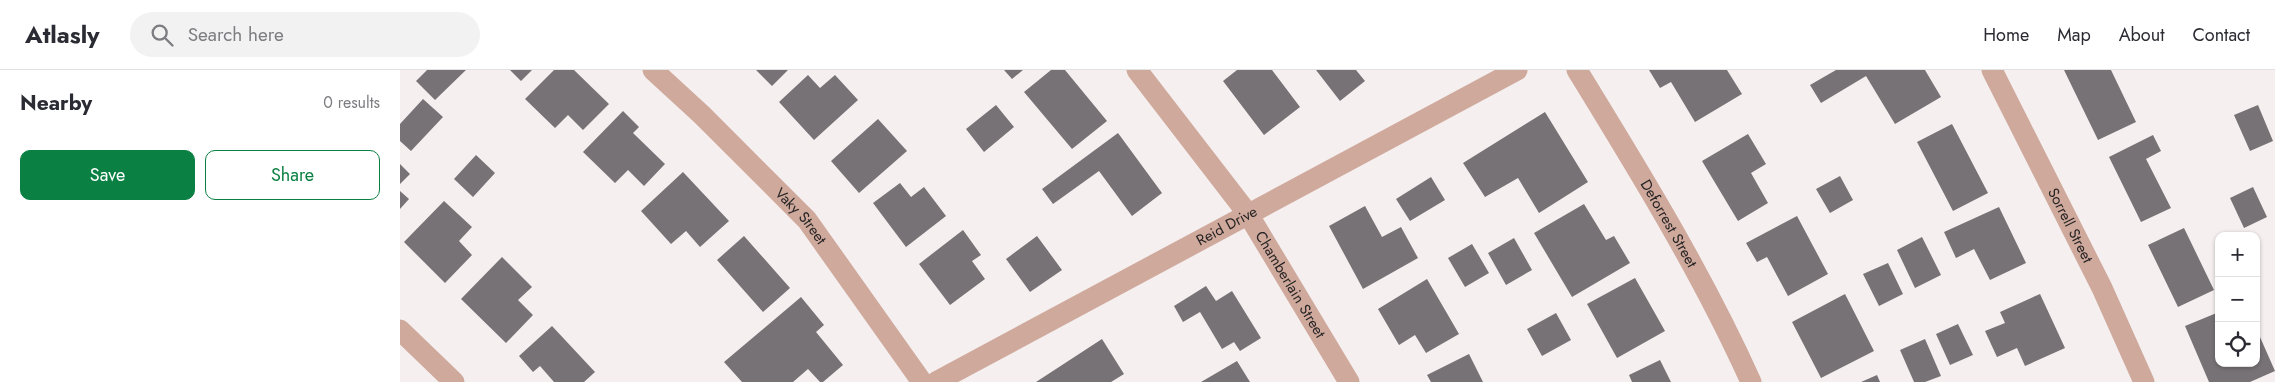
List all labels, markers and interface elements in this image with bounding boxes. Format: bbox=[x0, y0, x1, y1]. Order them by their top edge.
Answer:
search box bbox=[130, 12, 480, 57]
text: Atlasly bbox=[25, 17, 100, 52]
icon: search bbox=[148, 21, 176, 49]
text: Search here bbox=[188, 21, 284, 48]
text: Home bbox=[1983, 22, 2029, 48]
text: Map bbox=[2057, 22, 2091, 48]
text: About bbox=[2119, 22, 2164, 48]
text: Contact bbox=[2192, 22, 2250, 48]
text: Nearby bbox=[20, 88, 92, 118]
text: 0 results bbox=[323, 91, 380, 114]
button: Save bbox=[20, 150, 195, 200]
button: Share bbox=[205, 150, 380, 200]
street label: Deforrest Street bbox=[1635, 175, 1703, 272]
street label: Vaky Street bbox=[770, 183, 832, 249]
street label: Sorrell Street bbox=[2042, 184, 2099, 267]
street label: Reid Drive bbox=[1192, 200, 1261, 251]
street label: Chamberlain Street bbox=[1250, 227, 1331, 342]
map controls bbox=[2215, 232, 2260, 367]
button: + bbox=[2215, 232, 2260, 277]
button: − bbox=[2215, 277, 2260, 322]
button: locate bbox=[2215, 322, 2260, 367]

